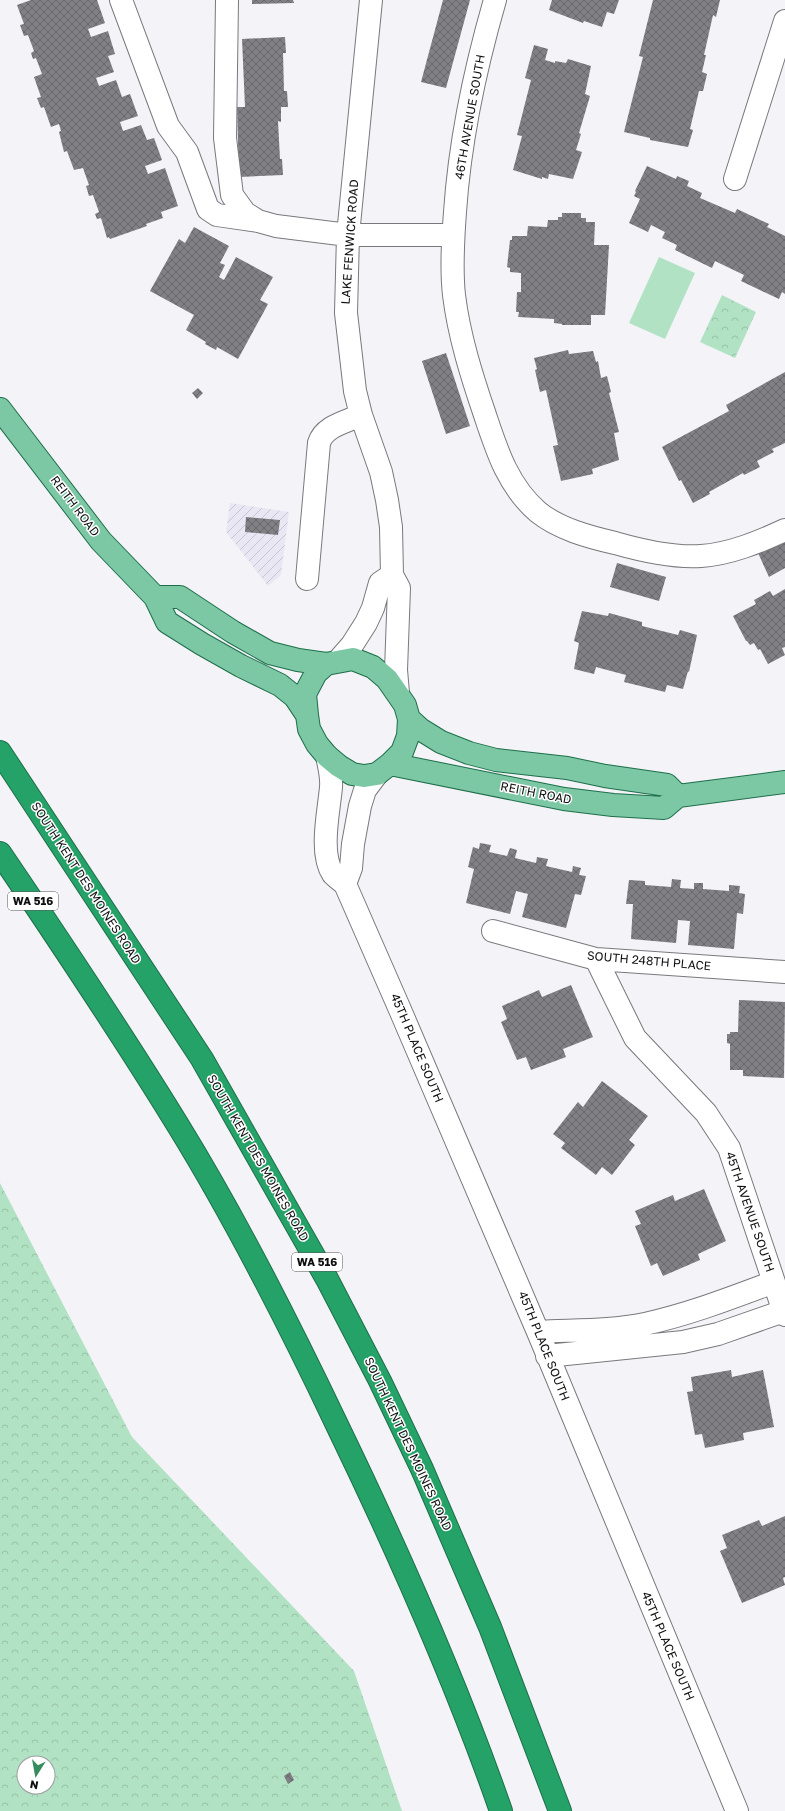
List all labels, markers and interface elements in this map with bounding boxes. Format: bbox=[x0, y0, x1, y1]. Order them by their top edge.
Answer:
street label: 46TH AVENUE SOUTH bbox=[451, 53, 488, 181]
street label: LAKE FENWICK ROAD bbox=[338, 179, 361, 305]
street label: REITH ROAD bbox=[48, 472, 103, 539]
street label: REITH ROAD bbox=[499, 778, 573, 807]
street label: SOUTH KENT DES MOINES ROAD bbox=[28, 799, 144, 966]
road number: WA 516 bbox=[8, 892, 58, 910]
street label: SOUTH 248TH PLACE bbox=[586, 948, 712, 973]
street label: 45TH PLACE SOUTH bbox=[388, 991, 447, 1105]
street label: SOUTH KENT DES MOINES ROAD bbox=[204, 1072, 312, 1244]
street label: 45TH AVENUE SOUTH bbox=[723, 1150, 778, 1274]
road number: WA 516 bbox=[292, 1253, 342, 1271]
street label: 45TH PLACE SOUTH bbox=[516, 1289, 573, 1403]
street label: SOUTH KENT DES MOINES ROAD bbox=[362, 1355, 455, 1533]
street label: 45TH PLACE SOUTH bbox=[639, 1589, 698, 1703]
north arrow bbox=[16, 1755, 56, 1795]
text: N bbox=[29, 1778, 39, 1792]

